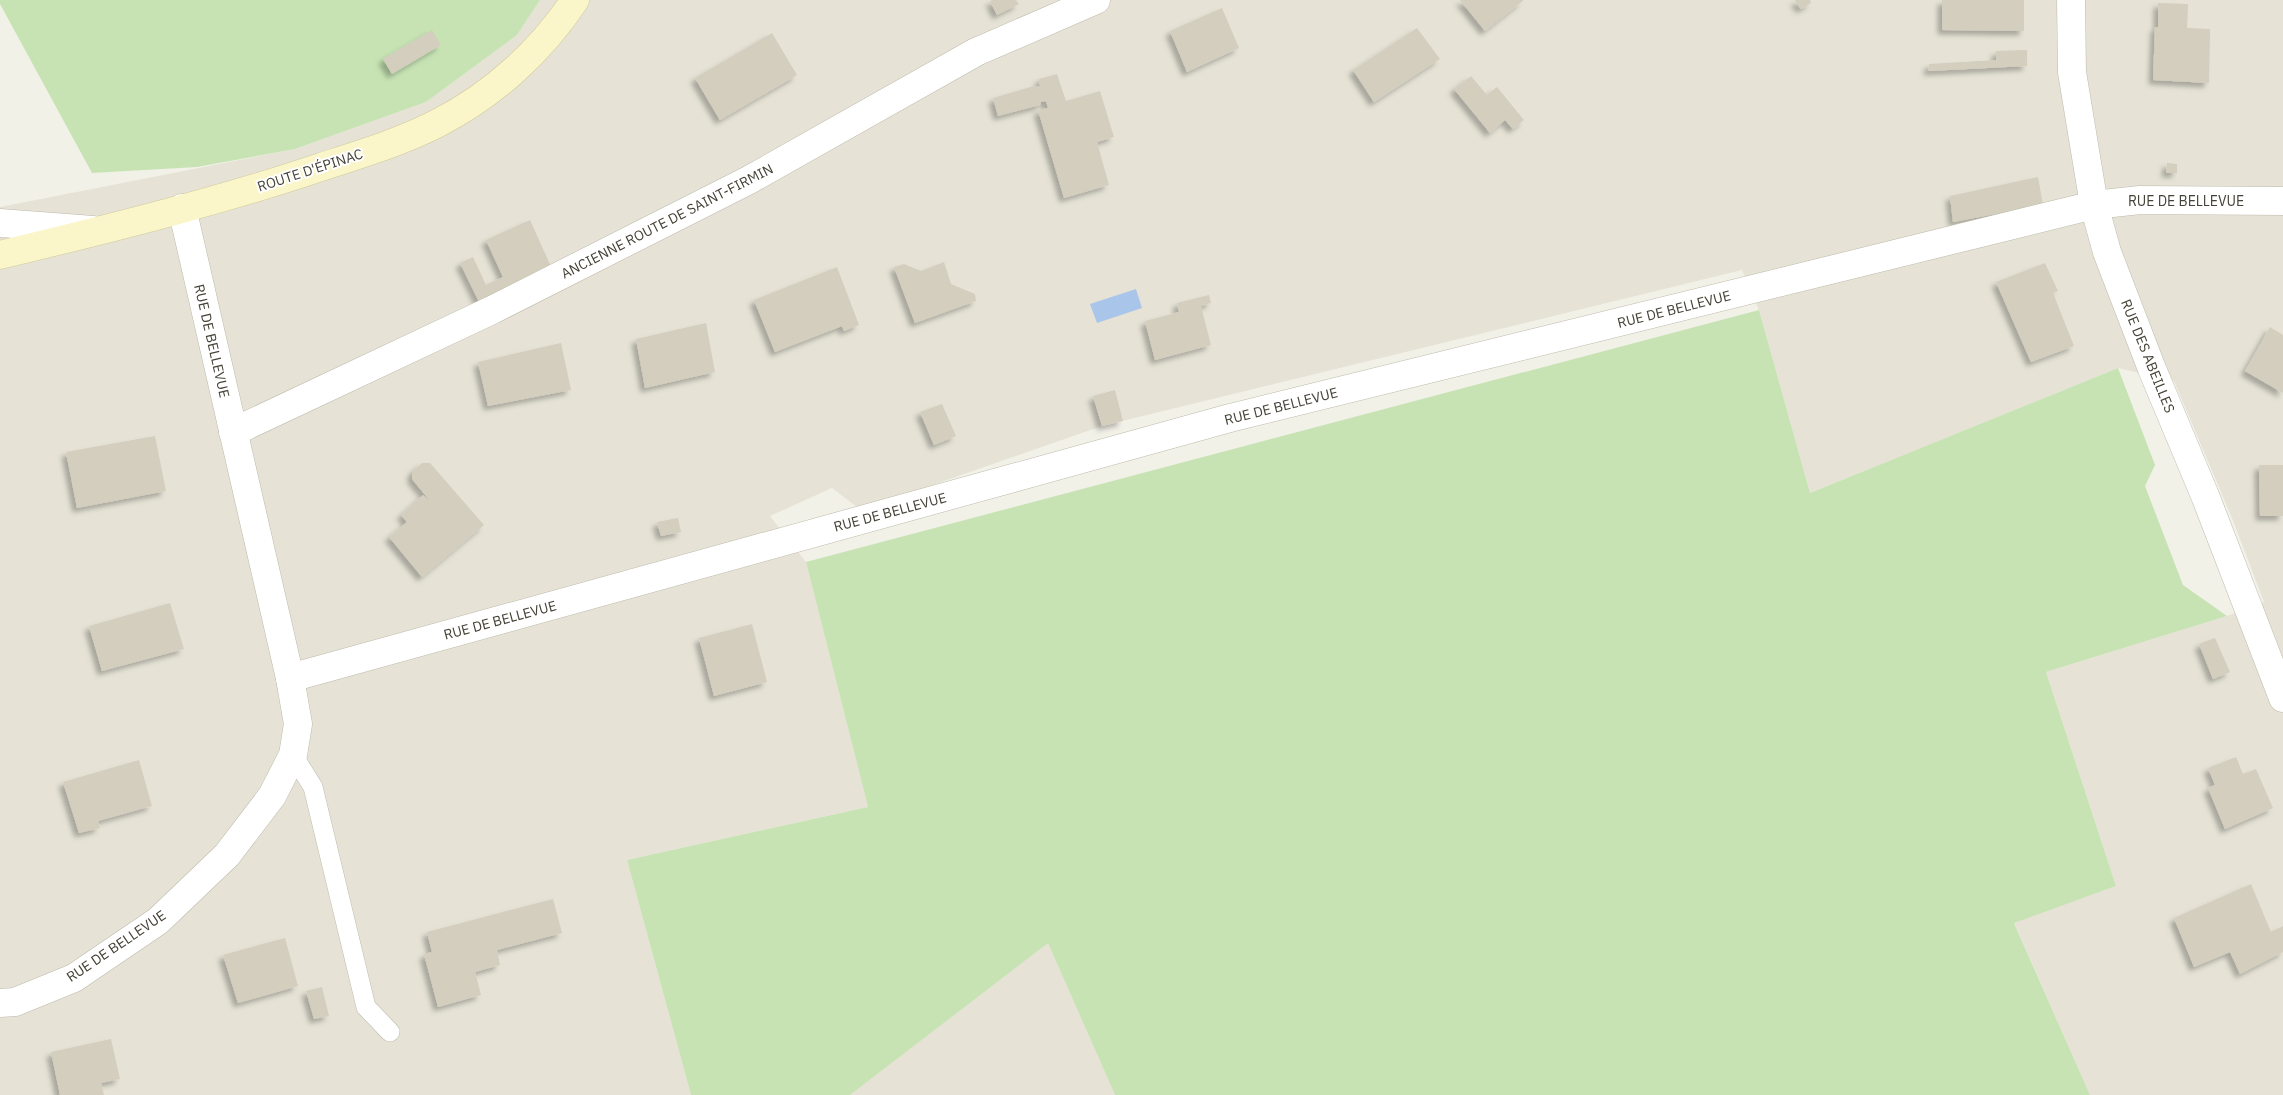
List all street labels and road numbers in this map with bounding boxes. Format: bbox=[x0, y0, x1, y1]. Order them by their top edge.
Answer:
street label: ROUTE D'ÉPINAC bbox=[255, 143, 365, 196]
street label: ANCIENNE ROUTE DE SAINT-FIRMIN bbox=[558, 159, 776, 283]
street label: RUE DE BELLEVUE bbox=[2128, 192, 2244, 210]
street label: RUE DE BELLEVUE bbox=[190, 282, 234, 400]
street label: RUE DE BELLEVUE bbox=[1615, 286, 1733, 332]
street label: RUE DES ABEILLES bbox=[2117, 297, 2179, 415]
street label: RUE DE BELLEVUE bbox=[1222, 383, 1340, 429]
street label: RUE DE BELLEVUE bbox=[832, 488, 948, 536]
street label: RUE DE BELLEVUE bbox=[442, 596, 558, 644]
street label: RUE DE BELLEVUE bbox=[63, 906, 169, 986]

